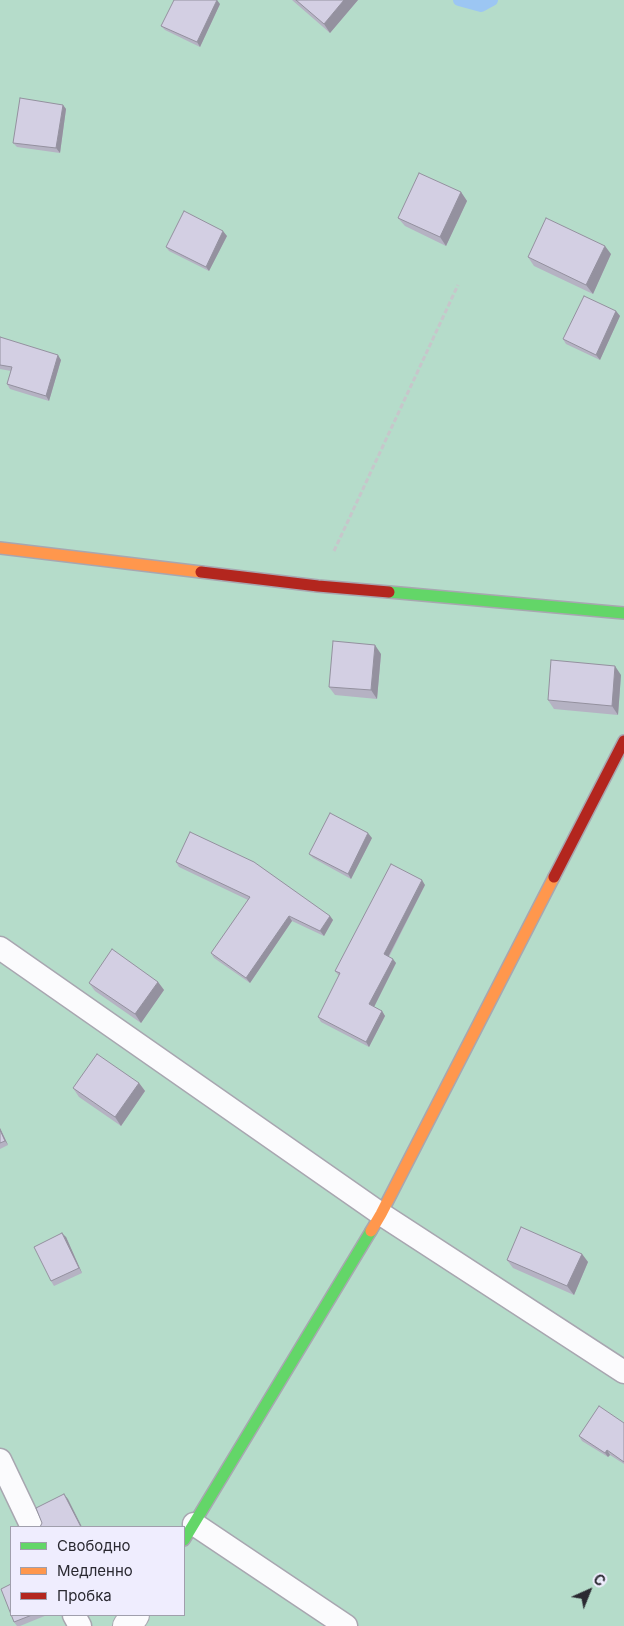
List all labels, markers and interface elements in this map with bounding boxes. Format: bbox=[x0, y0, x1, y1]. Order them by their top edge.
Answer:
legend bbox=[10, 1526, 185, 1616]
text: Свободно bbox=[57, 1536, 131, 1555]
text: Медленно bbox=[57, 1561, 133, 1580]
north arrow bbox=[564, 1566, 614, 1616]
text: С bbox=[590, 1570, 609, 1590]
text: Пробка bbox=[57, 1586, 112, 1605]

